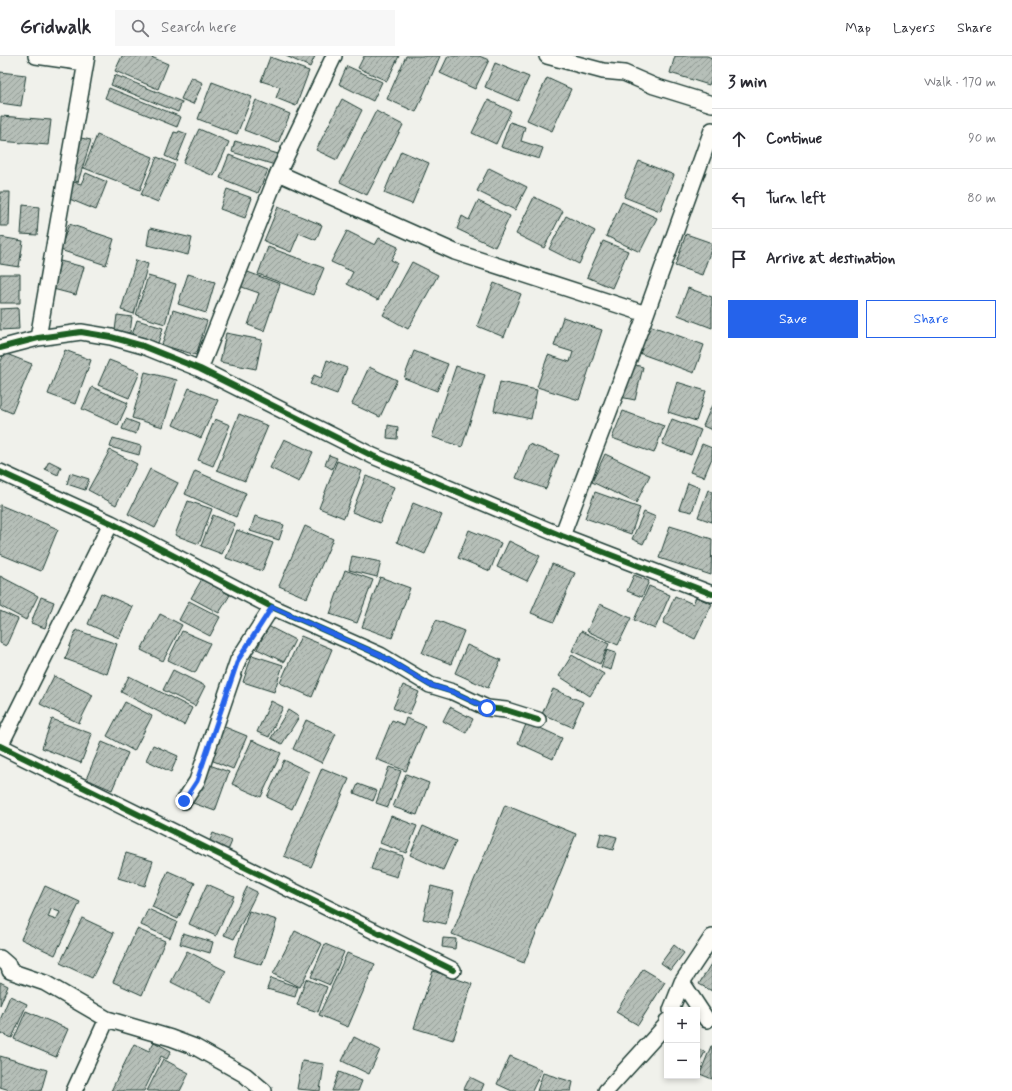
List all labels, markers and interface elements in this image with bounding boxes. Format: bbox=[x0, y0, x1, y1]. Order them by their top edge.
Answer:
search box bbox=[115, 10, 395, 46]
text: Gridwalk bbox=[20, 15, 91, 40]
icon: search bbox=[129, 17, 151, 39]
text: Search here bbox=[161, 18, 237, 38]
text: Map bbox=[845, 19, 871, 37]
text: Layers bbox=[893, 19, 935, 37]
text: Share bbox=[957, 19, 992, 37]
text: 3 min bbox=[728, 71, 767, 93]
text: Walk · 170 m bbox=[924, 74, 996, 91]
icon: ahead bbox=[728, 128, 750, 150]
text: Continue bbox=[766, 129, 822, 149]
text: 90 m bbox=[968, 130, 996, 147]
icon: left bbox=[728, 188, 750, 210]
text: Turn left bbox=[766, 189, 826, 209]
text: 80 m bbox=[967, 190, 996, 207]
icon: arrive bbox=[728, 248, 750, 270]
text: Arrive at destination bbox=[766, 249, 895, 269]
button: Save bbox=[728, 300, 858, 338]
button: Share bbox=[866, 300, 996, 338]
route start bbox=[478, 699, 496, 717]
route end bbox=[175, 792, 193, 810]
map controls bbox=[664, 1007, 700, 1079]
button: + bbox=[664, 1007, 700, 1043]
button: − bbox=[664, 1043, 700, 1079]

